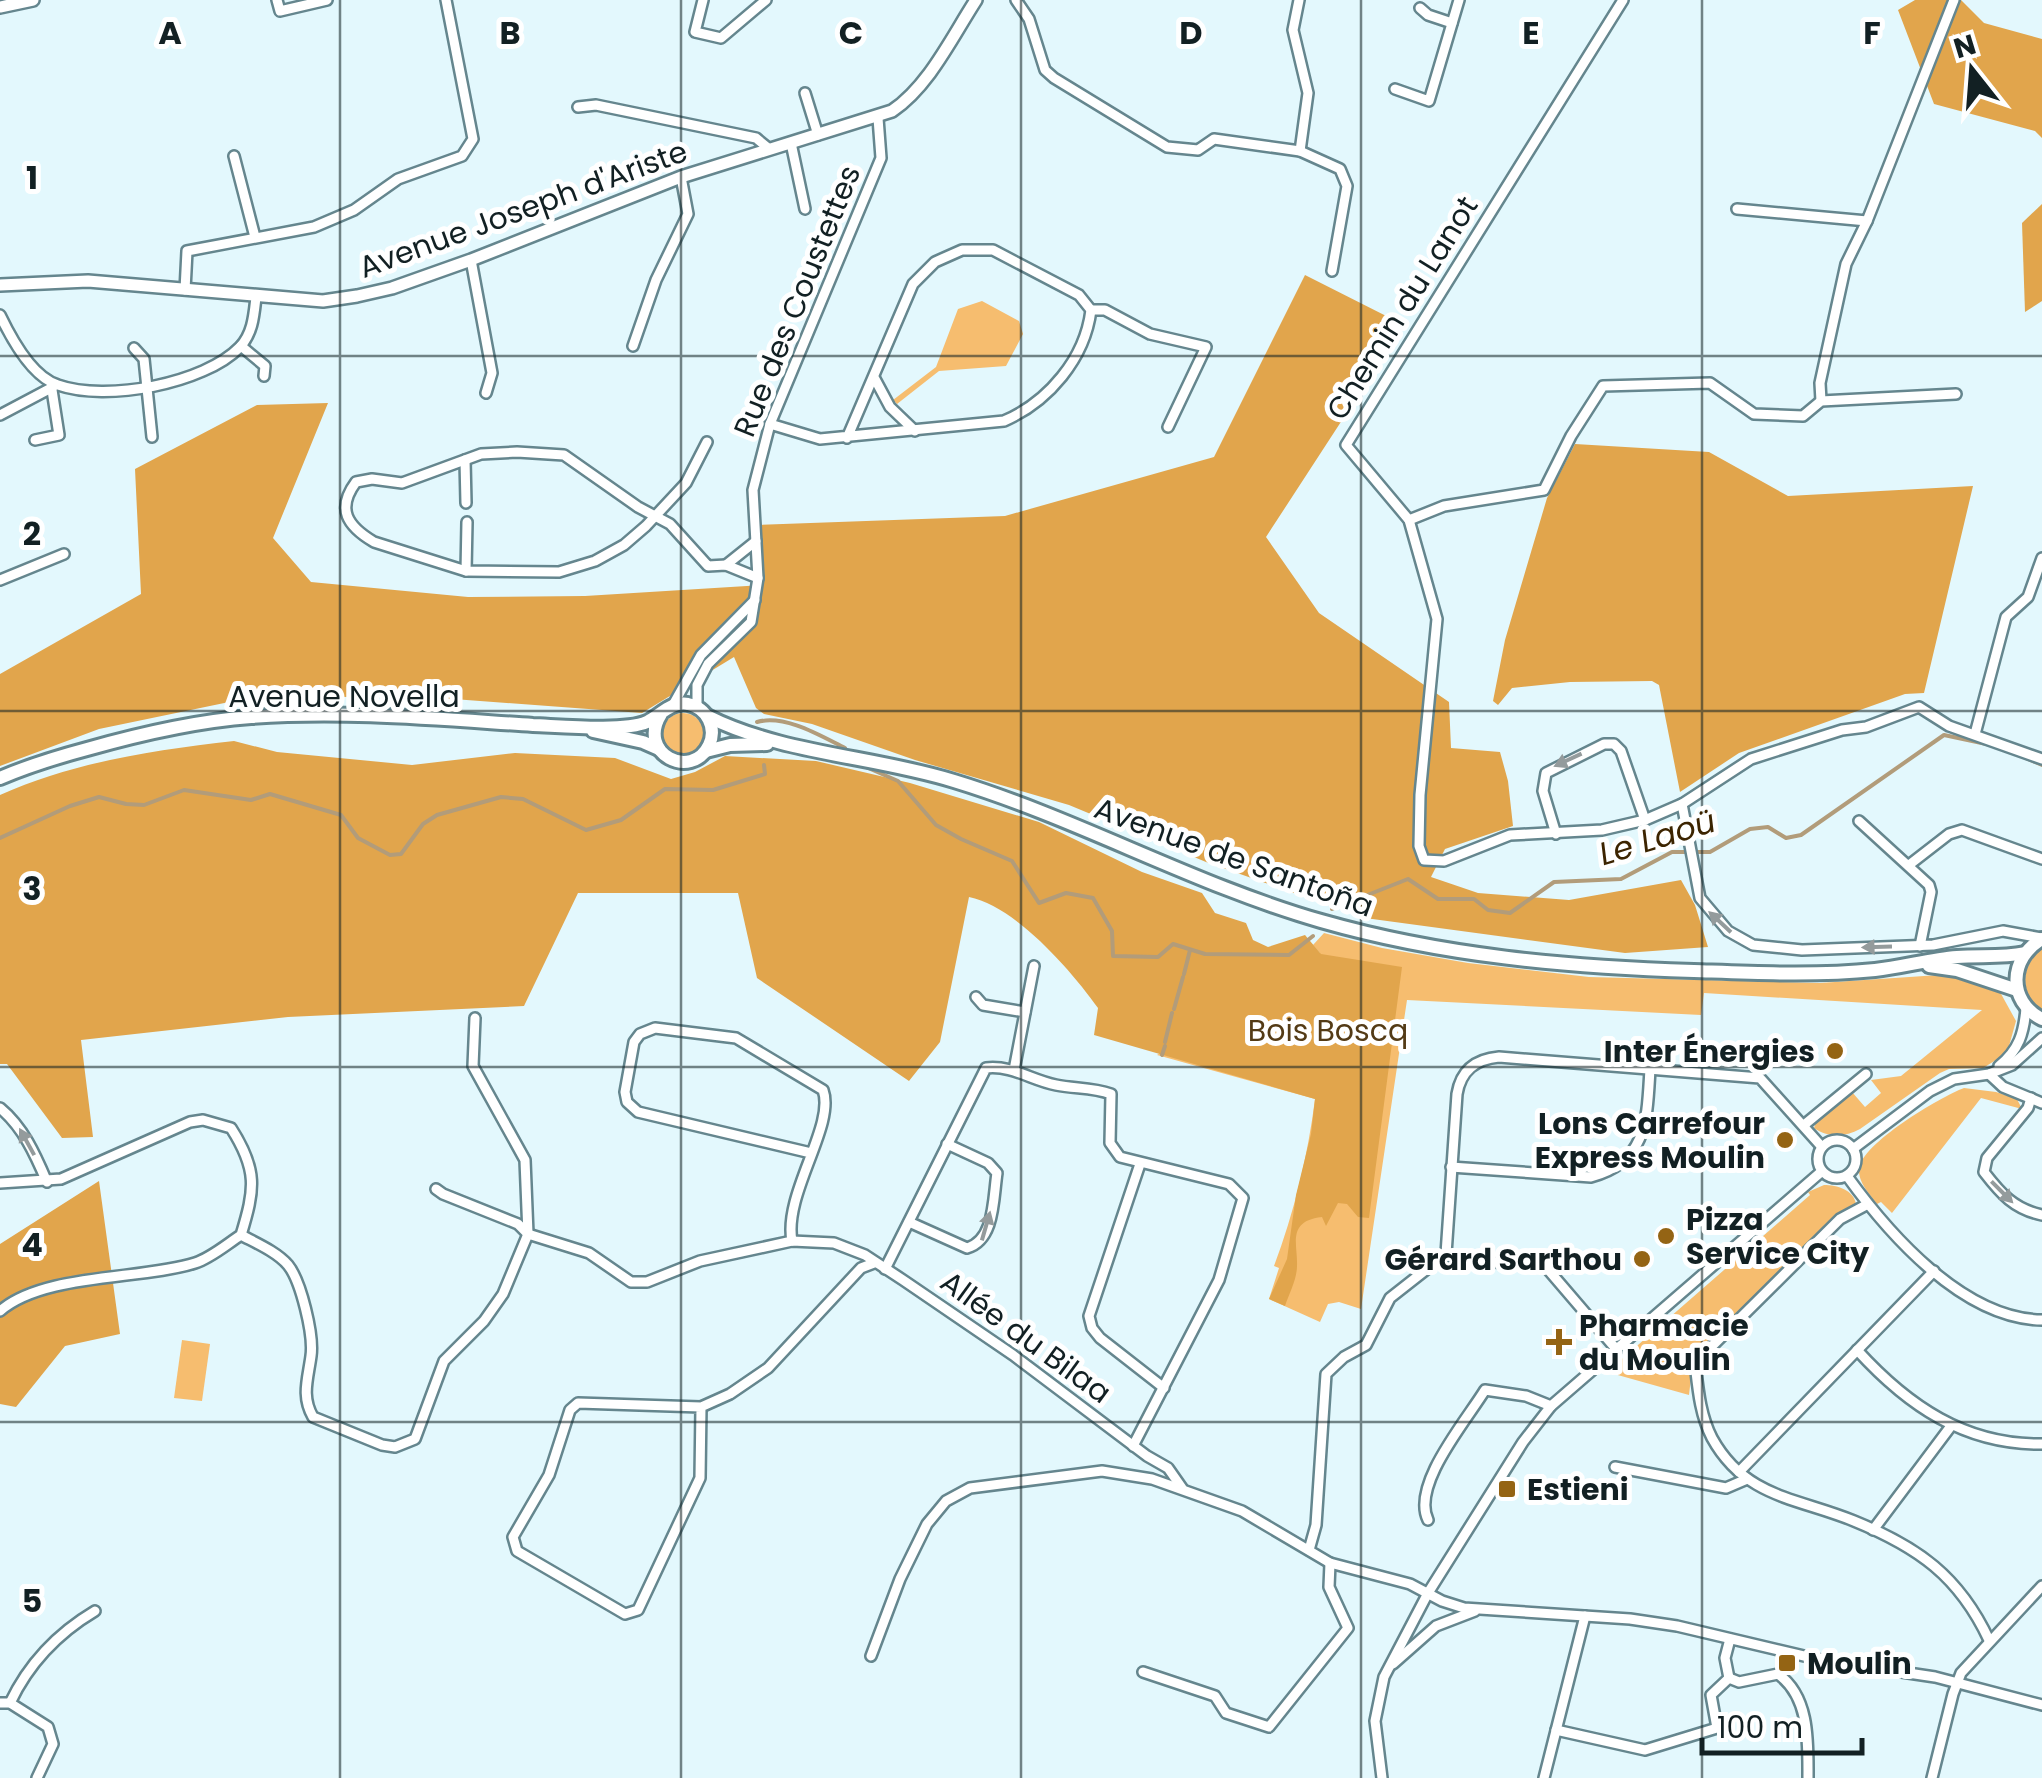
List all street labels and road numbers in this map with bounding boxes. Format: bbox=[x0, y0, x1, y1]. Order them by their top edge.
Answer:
street label: Avenue Joseph d'Ariste bbox=[353, 130, 693, 288]
street label: Rue des Coustettes bbox=[723, 159, 871, 443]
street label: Chemin du Lanot bbox=[1316, 188, 1488, 428]
street label: Avenue Novella bbox=[228, 675, 460, 718]
street label: Avenue de Santoña bbox=[1088, 786, 1380, 928]
street label: Allée du Bilaa bbox=[932, 1260, 1120, 1414]

